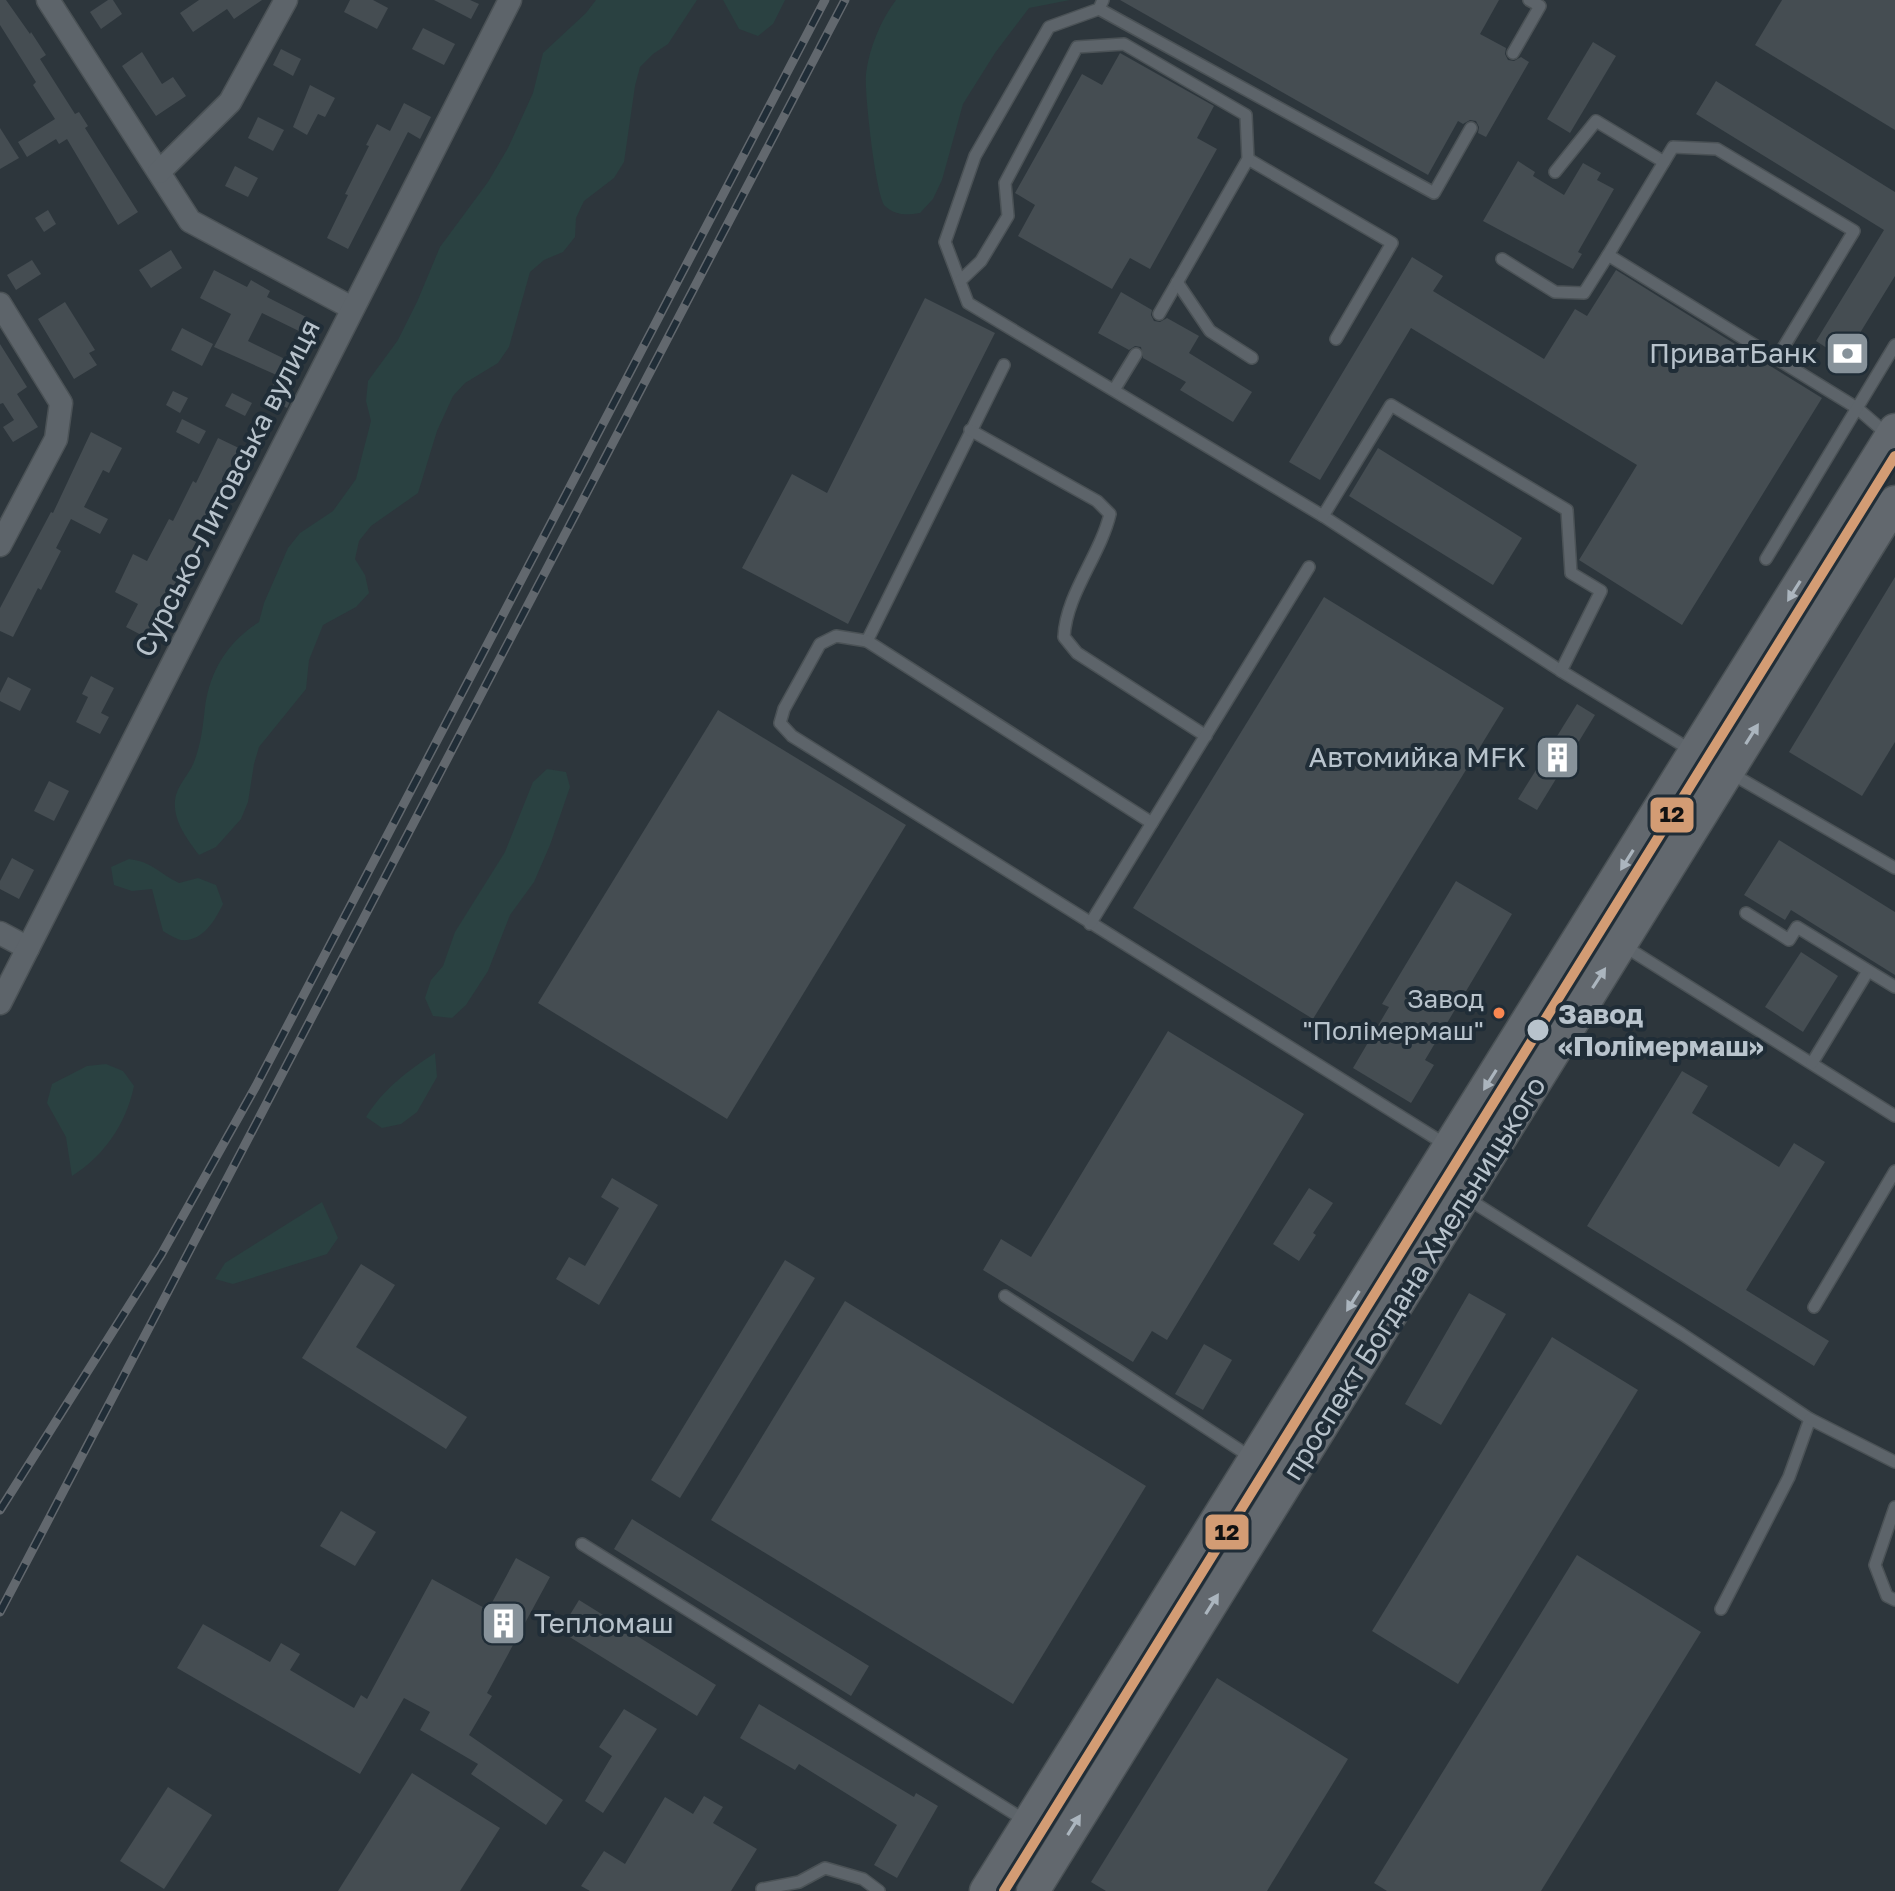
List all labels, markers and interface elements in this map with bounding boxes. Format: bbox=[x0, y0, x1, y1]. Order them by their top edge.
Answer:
street label: Сурсько-Литовська вулиця bbox=[127, 314, 326, 662]
bank icon: ПриватБанк bbox=[1824, 329, 1872, 377]
place label: ПриватБанк bbox=[1649, 336, 1817, 369]
one-way arrow bbox=[1787, 581, 1802, 602]
one-way arrow bbox=[1744, 723, 1758, 745]
building icon: Автомийка MFK bbox=[1533, 733, 1581, 781]
place label: Автомийка MFK bbox=[1308, 740, 1526, 773]
line badge: 12 bbox=[1649, 796, 1695, 834]
text: 12 bbox=[1660, 800, 1684, 827]
one-way arrow bbox=[1620, 849, 1635, 870]
one-way arrow bbox=[1592, 967, 1606, 989]
place label: Завод "Полімермаш" bbox=[1302, 983, 1484, 1046]
place label: Завод «Полімермаш» bbox=[1558, 997, 1764, 1062]
marker: Завод "Полімермаш" bbox=[1491, 1005, 1507, 1021]
marker: Завод «Полімермаш» bbox=[1525, 1017, 1551, 1043]
one-way arrow bbox=[1483, 1069, 1498, 1092]
street label: проспект Богдана Хмельницького bbox=[1275, 1070, 1552, 1486]
one-way arrow bbox=[1346, 1290, 1360, 1312]
line badge: 12 bbox=[1204, 1513, 1250, 1551]
text: 12 bbox=[1215, 1518, 1239, 1545]
one-way arrow bbox=[1204, 1593, 1218, 1615]
building icon: Тепломаш bbox=[479, 1599, 527, 1647]
place label: Тепломаш bbox=[534, 1606, 674, 1639]
one-way arrow bbox=[1067, 1814, 1081, 1836]

